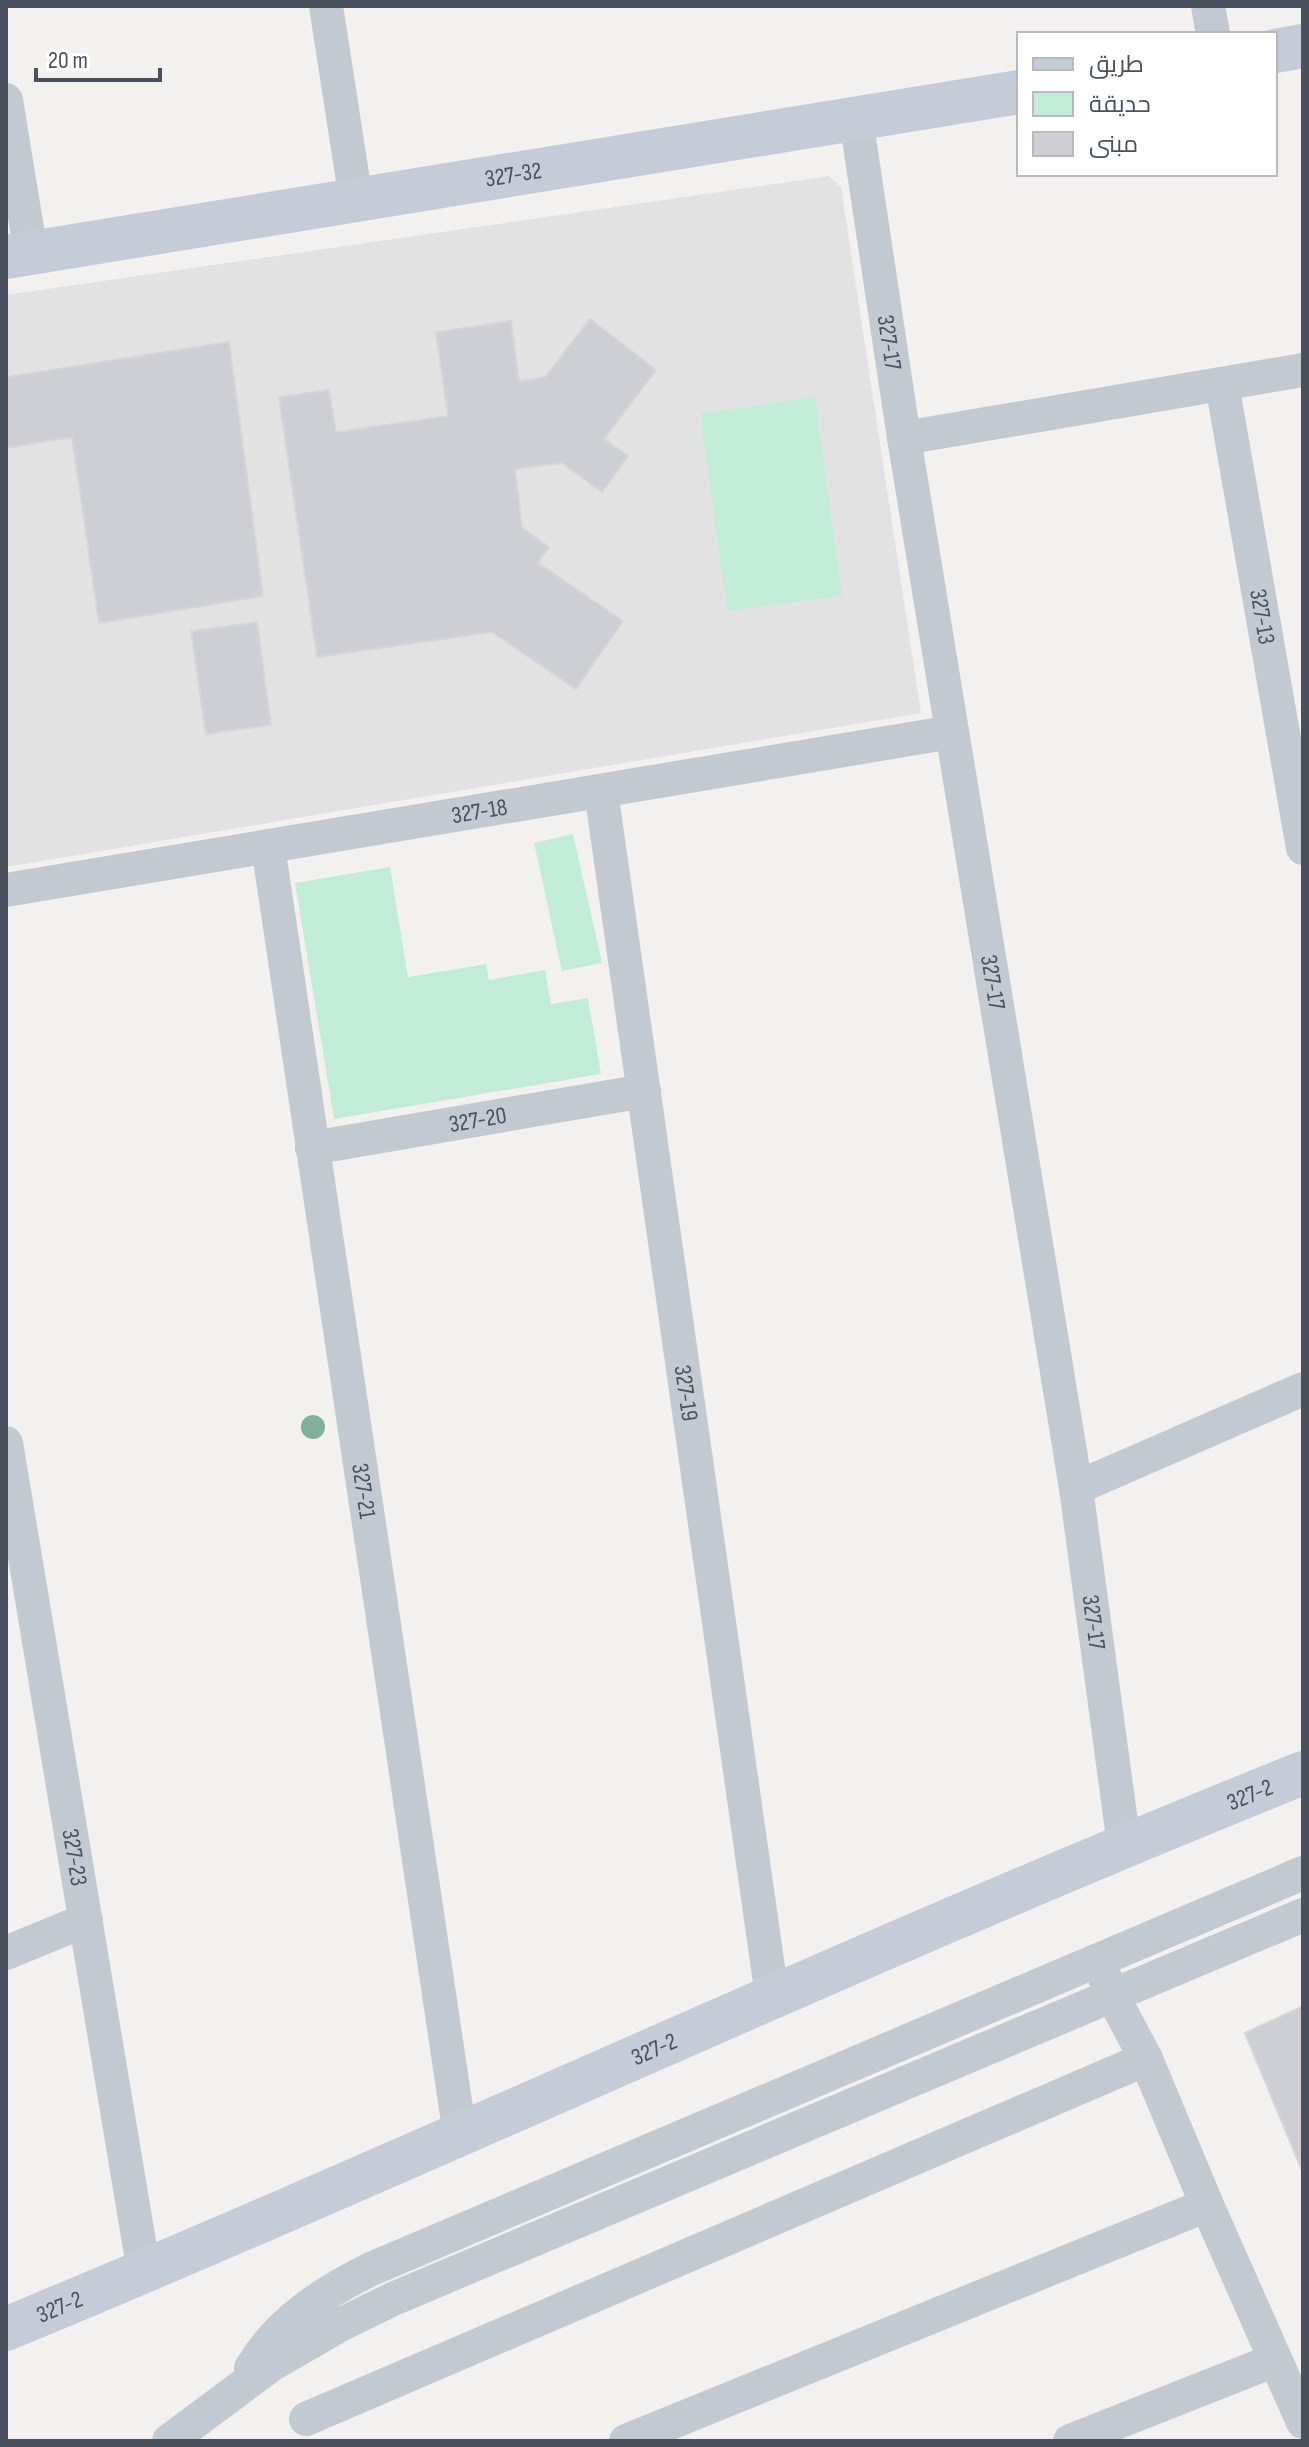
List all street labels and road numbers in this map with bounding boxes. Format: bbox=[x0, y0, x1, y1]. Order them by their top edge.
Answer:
street label: 327-32 bbox=[483, 156, 544, 194]
street label: 327-17 bbox=[871, 313, 908, 372]
street label: 327-13 bbox=[1243, 587, 1281, 647]
street label: 327-18 bbox=[449, 792, 510, 830]
street label: 327-17 bbox=[974, 953, 1011, 1012]
street label: 327-20 bbox=[447, 1101, 509, 1139]
street label: 327-19 bbox=[668, 1363, 704, 1423]
street label: 327-21 bbox=[345, 1461, 382, 1521]
street label: 327-17 bbox=[1075, 1593, 1112, 1652]
street label: 327-2 bbox=[1223, 1773, 1277, 1817]
street label: 327-23 bbox=[55, 1827, 93, 1888]
street label: 327-2 bbox=[627, 2027, 682, 2072]
street label: 327-2 bbox=[32, 2285, 87, 2330]

